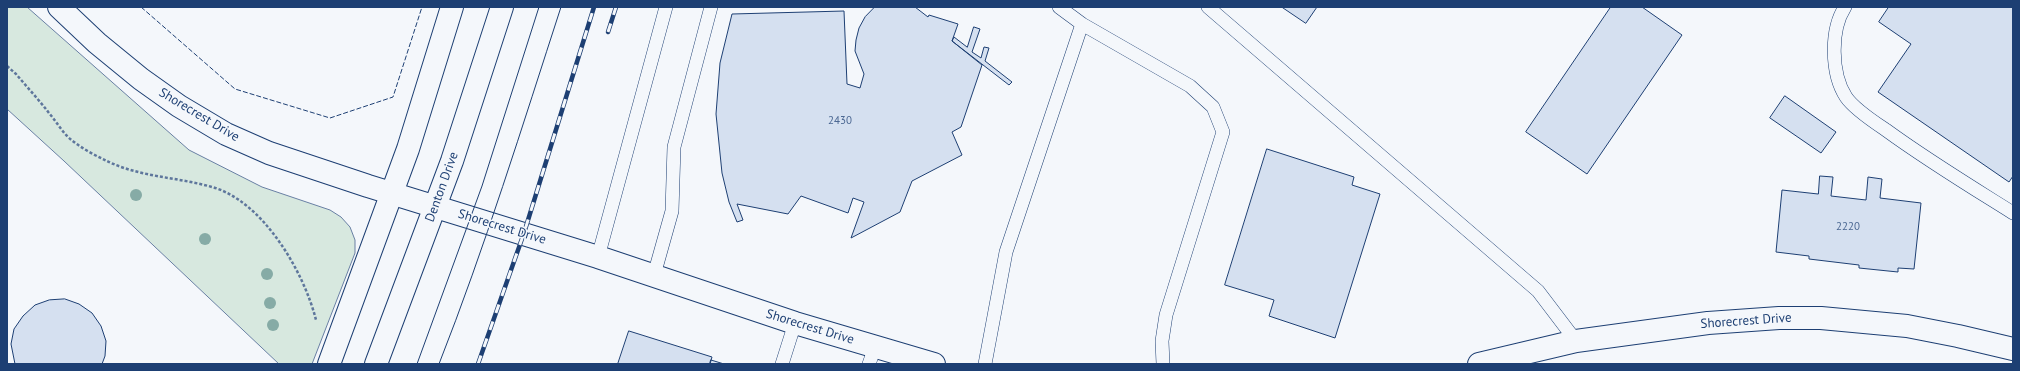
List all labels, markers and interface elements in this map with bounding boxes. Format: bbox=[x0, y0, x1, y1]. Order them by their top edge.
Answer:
street label: Shorecrest Drive bbox=[156, 85, 242, 145]
house number: 2430 bbox=[828, 114, 852, 128]
street label: Denton Drive bbox=[422, 150, 462, 224]
street label: Shorecrest Drive bbox=[456, 206, 548, 248]
house number: 2220 bbox=[1836, 220, 1860, 234]
street label: Shorecrest Drive bbox=[764, 306, 856, 348]
street label: Shorecrest Drive bbox=[1700, 310, 1792, 332]

